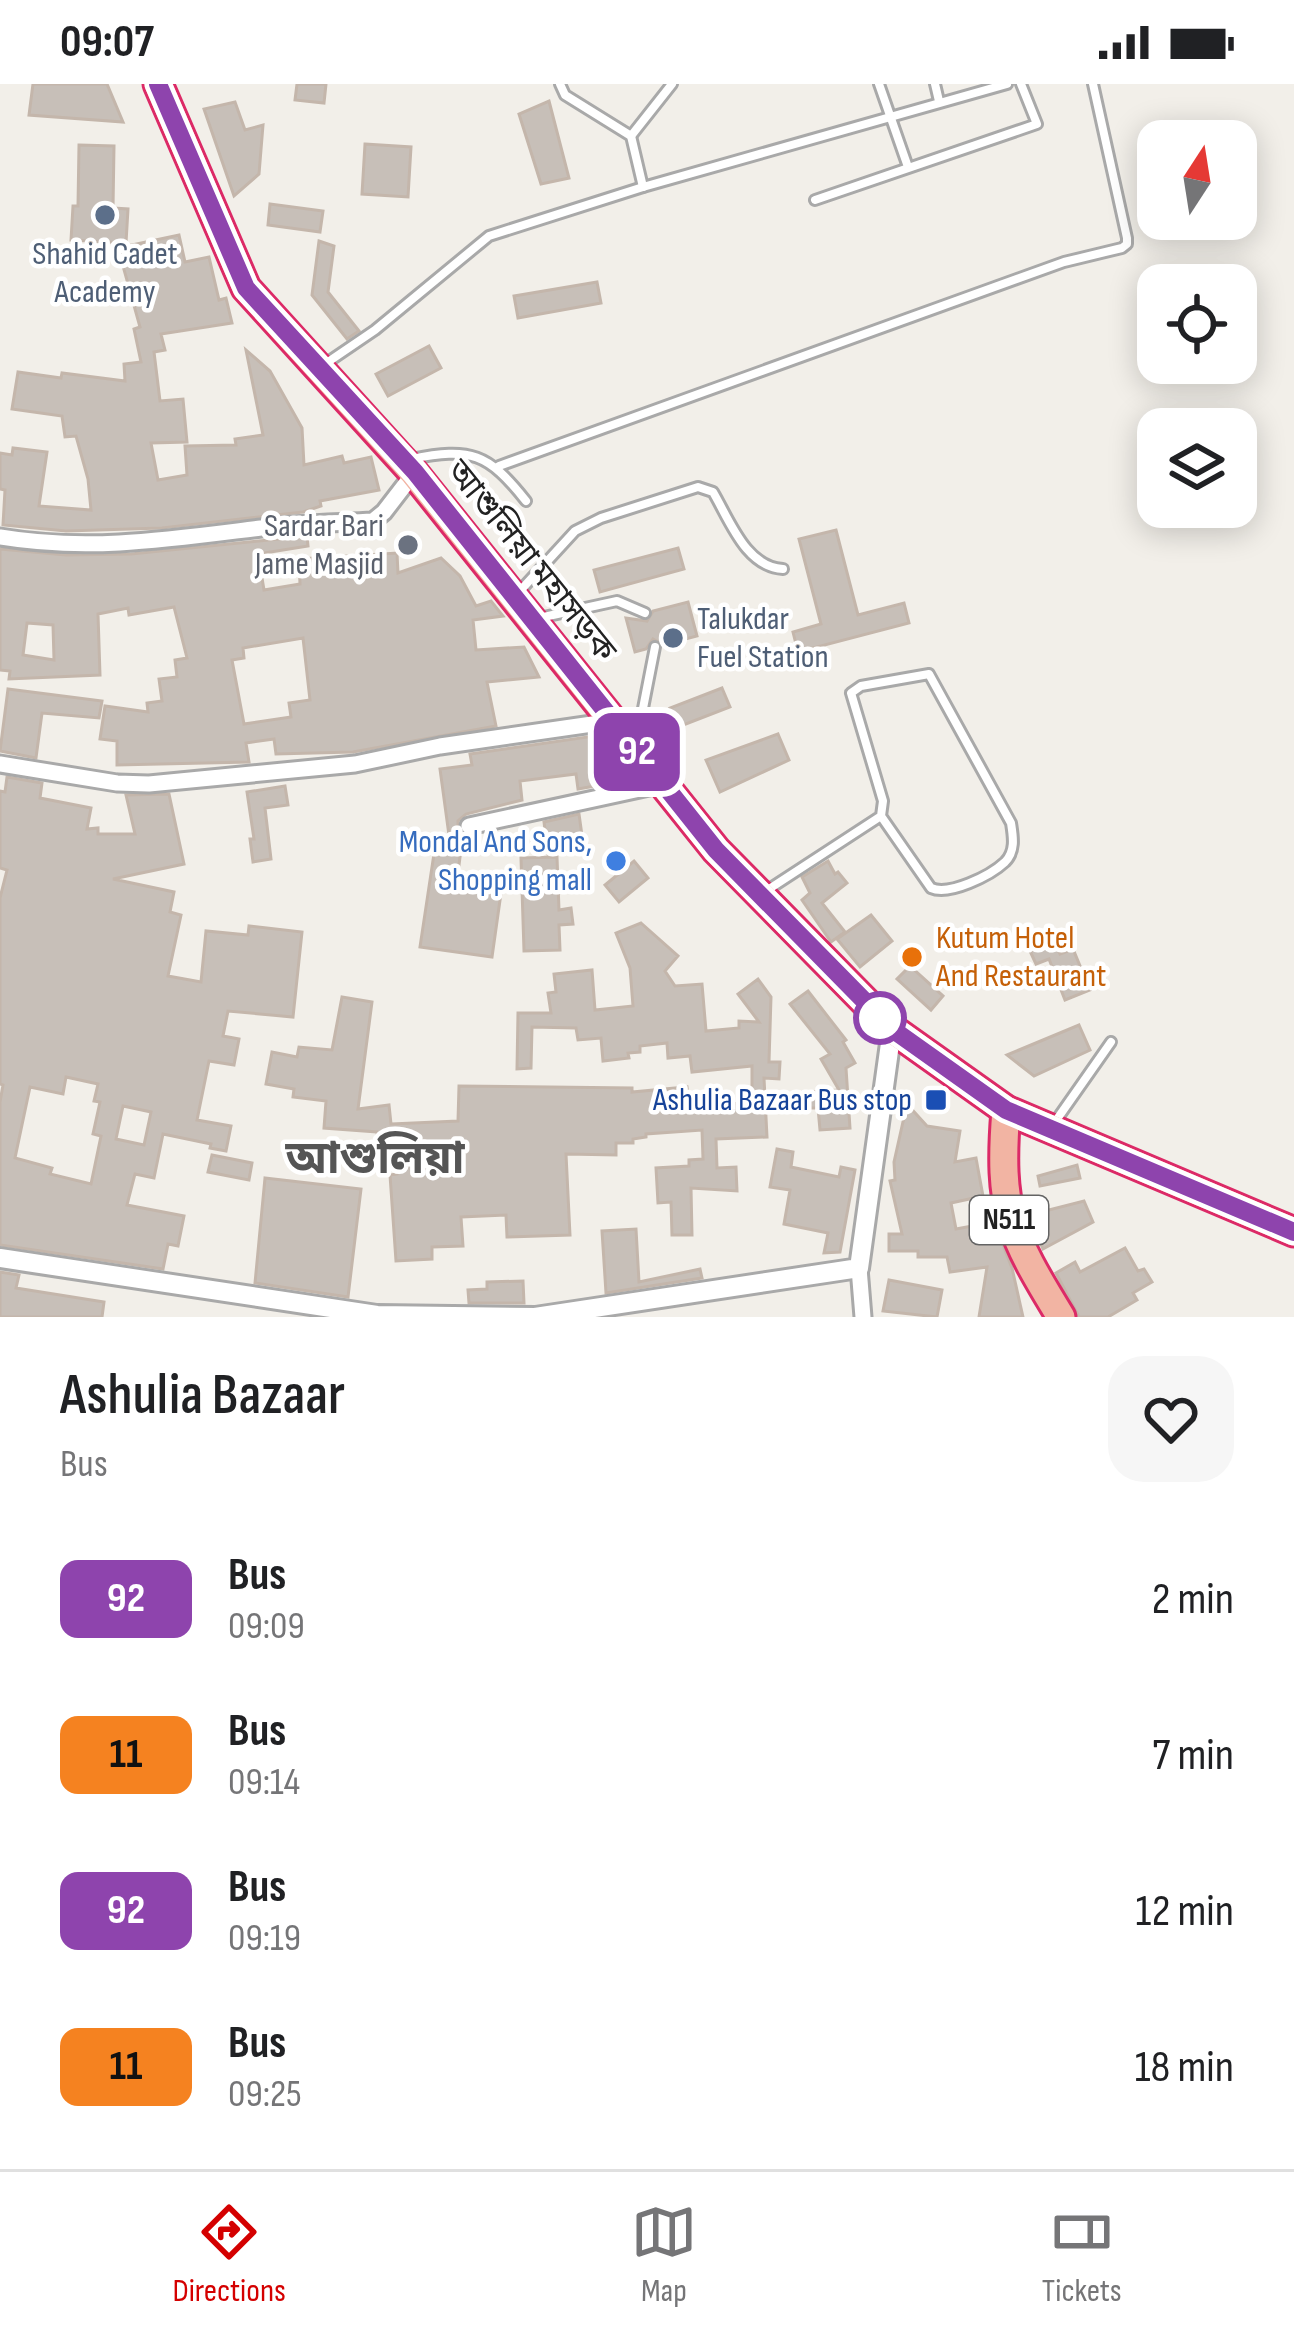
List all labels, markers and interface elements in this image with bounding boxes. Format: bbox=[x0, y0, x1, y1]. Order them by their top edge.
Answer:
text: 09:07 bbox=[60, 15, 154, 70]
north arrow bbox=[1137, 120, 1257, 240]
map controls bbox=[1137, 120, 1257, 528]
marker: Shahid Cadet Academy bbox=[92, 202, 118, 228]
place label: Shahid Cadet Academy bbox=[32, 234, 178, 312]
button: locate bbox=[1137, 264, 1257, 384]
button: layers bbox=[1137, 408, 1257, 528]
street label: আশুলিয়া মহাসড়ক bbox=[437, 451, 626, 670]
place label: Sardar Bari Jame Masjid bbox=[254, 506, 384, 584]
marker: Sardar Bari Jame Masjid bbox=[395, 532, 421, 558]
place label: Talukdar Fuel Station bbox=[697, 599, 829, 677]
marker: Talukdar Fuel Station bbox=[660, 625, 686, 651]
line badge: 92 bbox=[583, 713, 691, 791]
text: 92 bbox=[618, 726, 656, 777]
place label: Mondal And Sons, Shopping mall bbox=[399, 822, 592, 900]
marker: Mondal And Sons, Shopping mall bbox=[603, 848, 629, 874]
place label: Kutum Hotel And Restaurant bbox=[935, 918, 1106, 996]
marker: Kutum Hotel And Restaurant bbox=[899, 944, 925, 970]
unlabelled marker bbox=[855, 993, 905, 1043]
place label: Ashulia Bazaar Bus stop bbox=[652, 1080, 912, 1120]
marker: Ashulia Bazaar Bus stop bbox=[923, 1087, 949, 1113]
district label: আশুলিয়া bbox=[284, 1131, 466, 1187]
road number: N511 bbox=[970, 1196, 1048, 1244]
button: heart bbox=[1108, 1356, 1234, 1482]
text: Ashulia Bazaar bbox=[60, 1362, 345, 1430]
text: Bus bbox=[60, 1441, 108, 1488]
text: Bus bbox=[228, 1548, 286, 1603]
text: 2 min bbox=[1152, 1572, 1234, 1627]
text: 92 bbox=[107, 1573, 145, 1624]
text: 09:09 bbox=[228, 1603, 305, 1650]
text: Bus bbox=[228, 1704, 286, 1759]
text: 7 min bbox=[1152, 1728, 1234, 1783]
text: 11 bbox=[110, 1729, 142, 1780]
text: 09:14 bbox=[228, 1759, 300, 1806]
text: Bus bbox=[228, 1860, 286, 1915]
text: 12 min bbox=[1136, 1884, 1234, 1939]
text: 92 bbox=[107, 1885, 145, 1936]
text: 09:19 bbox=[228, 1915, 301, 1962]
text: Bus bbox=[228, 2016, 286, 2071]
text: 18 min bbox=[1135, 2040, 1234, 2095]
text: 11 bbox=[110, 2041, 142, 2092]
text: 09:25 bbox=[228, 2071, 302, 2118]
tab: Directions bbox=[172, 2199, 286, 2311]
tab: Map bbox=[631, 2199, 697, 2311]
tab: Tickets bbox=[1042, 2199, 1122, 2311]

